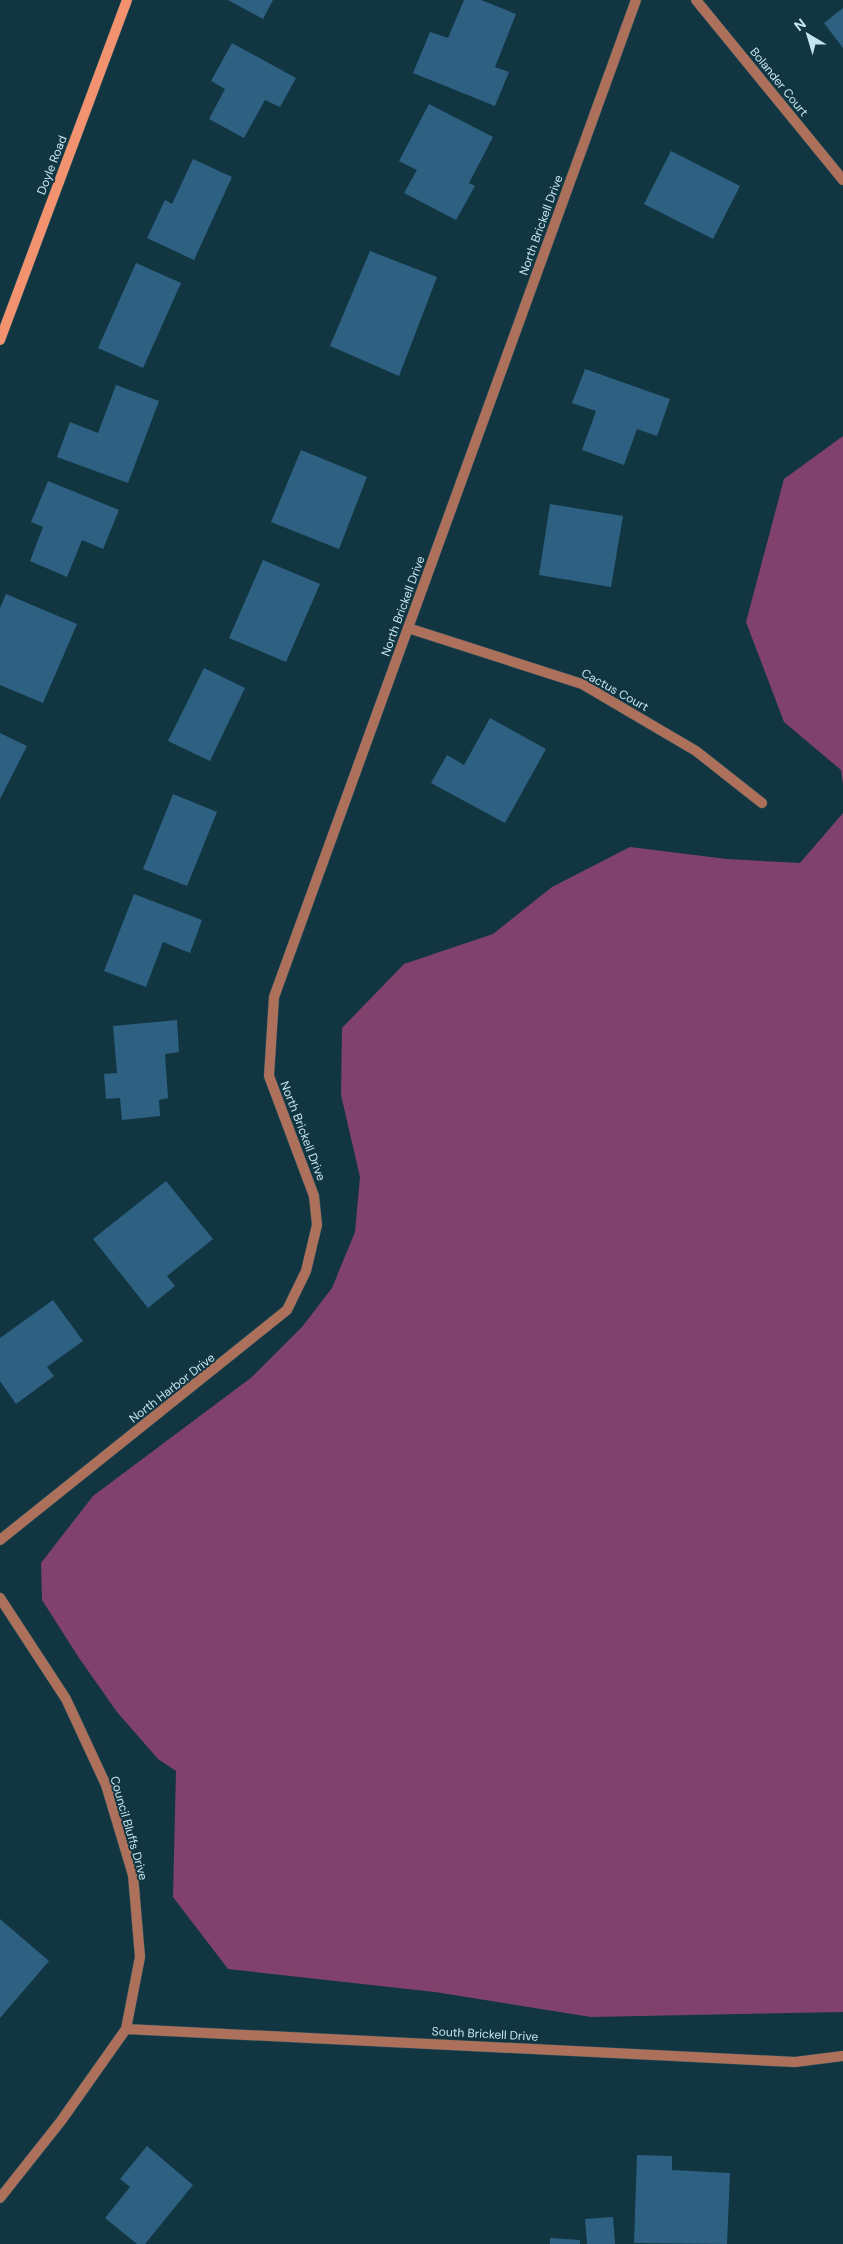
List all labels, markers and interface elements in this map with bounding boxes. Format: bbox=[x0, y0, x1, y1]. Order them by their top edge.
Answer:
north arrow bbox=[783, 10, 833, 60]
text: N bbox=[790, 15, 810, 35]
street label: Bolander Court bbox=[746, 44, 812, 120]
street label: Doyle Road bbox=[33, 133, 71, 197]
street label: North Brickell Drive bbox=[515, 173, 567, 277]
street label: North Brickell Drive bbox=[377, 554, 429, 658]
street label: Cactus Court bbox=[579, 665, 652, 715]
street label: North Brickell Drive bbox=[277, 1079, 329, 1183]
street label: North Harbor Drive bbox=[126, 1349, 218, 1426]
street label: Council Bluffs Drive bbox=[107, 1774, 152, 1882]
street label: South Brickell Drive bbox=[431, 2023, 539, 2045]

